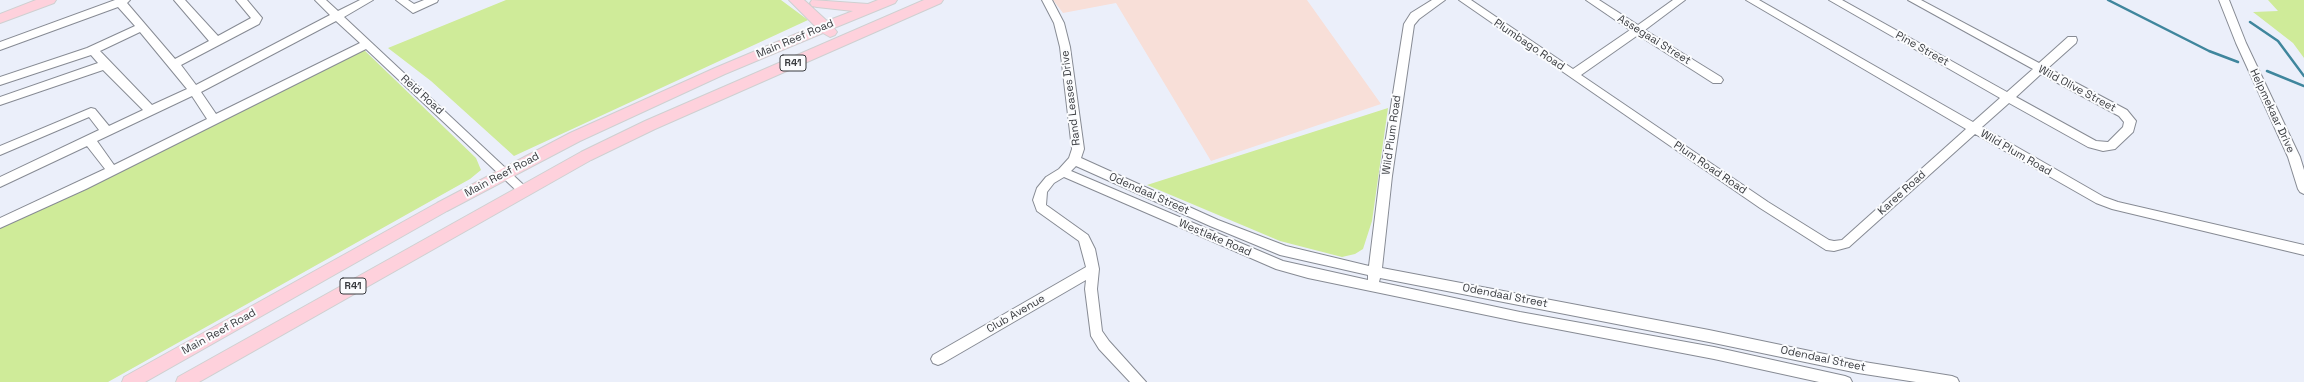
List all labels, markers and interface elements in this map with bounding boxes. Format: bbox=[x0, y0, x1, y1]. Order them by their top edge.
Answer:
street label: Assegaai Street bbox=[1615, 12, 1693, 68]
street label: Plumbago Road bbox=[1491, 16, 1567, 74]
street label: Main Reef Road bbox=[754, 17, 836, 61]
street label: Pine Street bbox=[1893, 29, 1951, 69]
street label: Rand Leases Drive bbox=[1059, 50, 1083, 146]
road number: R41 bbox=[780, 55, 806, 71]
street label: Wild Olive Street bbox=[2036, 63, 2118, 115]
street label: Helpmekaar Drive bbox=[2247, 67, 2297, 155]
street label: Reid Road bbox=[398, 72, 446, 118]
street label: Wild Plum Road bbox=[1380, 94, 1404, 176]
street label: Wild Plum Road bbox=[1978, 127, 2054, 179]
street label: Plum Road Road bbox=[1671, 139, 1749, 197]
street label: Main Reef Road bbox=[462, 150, 542, 200]
street label: Karee Road bbox=[1875, 168, 1929, 218]
street label: Odendaal Street bbox=[1107, 170, 1191, 218]
street label: Westlake Road bbox=[1177, 217, 1253, 259]
road number: R41 bbox=[340, 278, 366, 294]
street label: Odendaal Street bbox=[1461, 281, 1549, 311]
street label: Club Avenue bbox=[984, 292, 1048, 336]
street label: Main Reef Road bbox=[180, 306, 258, 358]
street label: Odendaal Street bbox=[1779, 344, 1867, 374]

